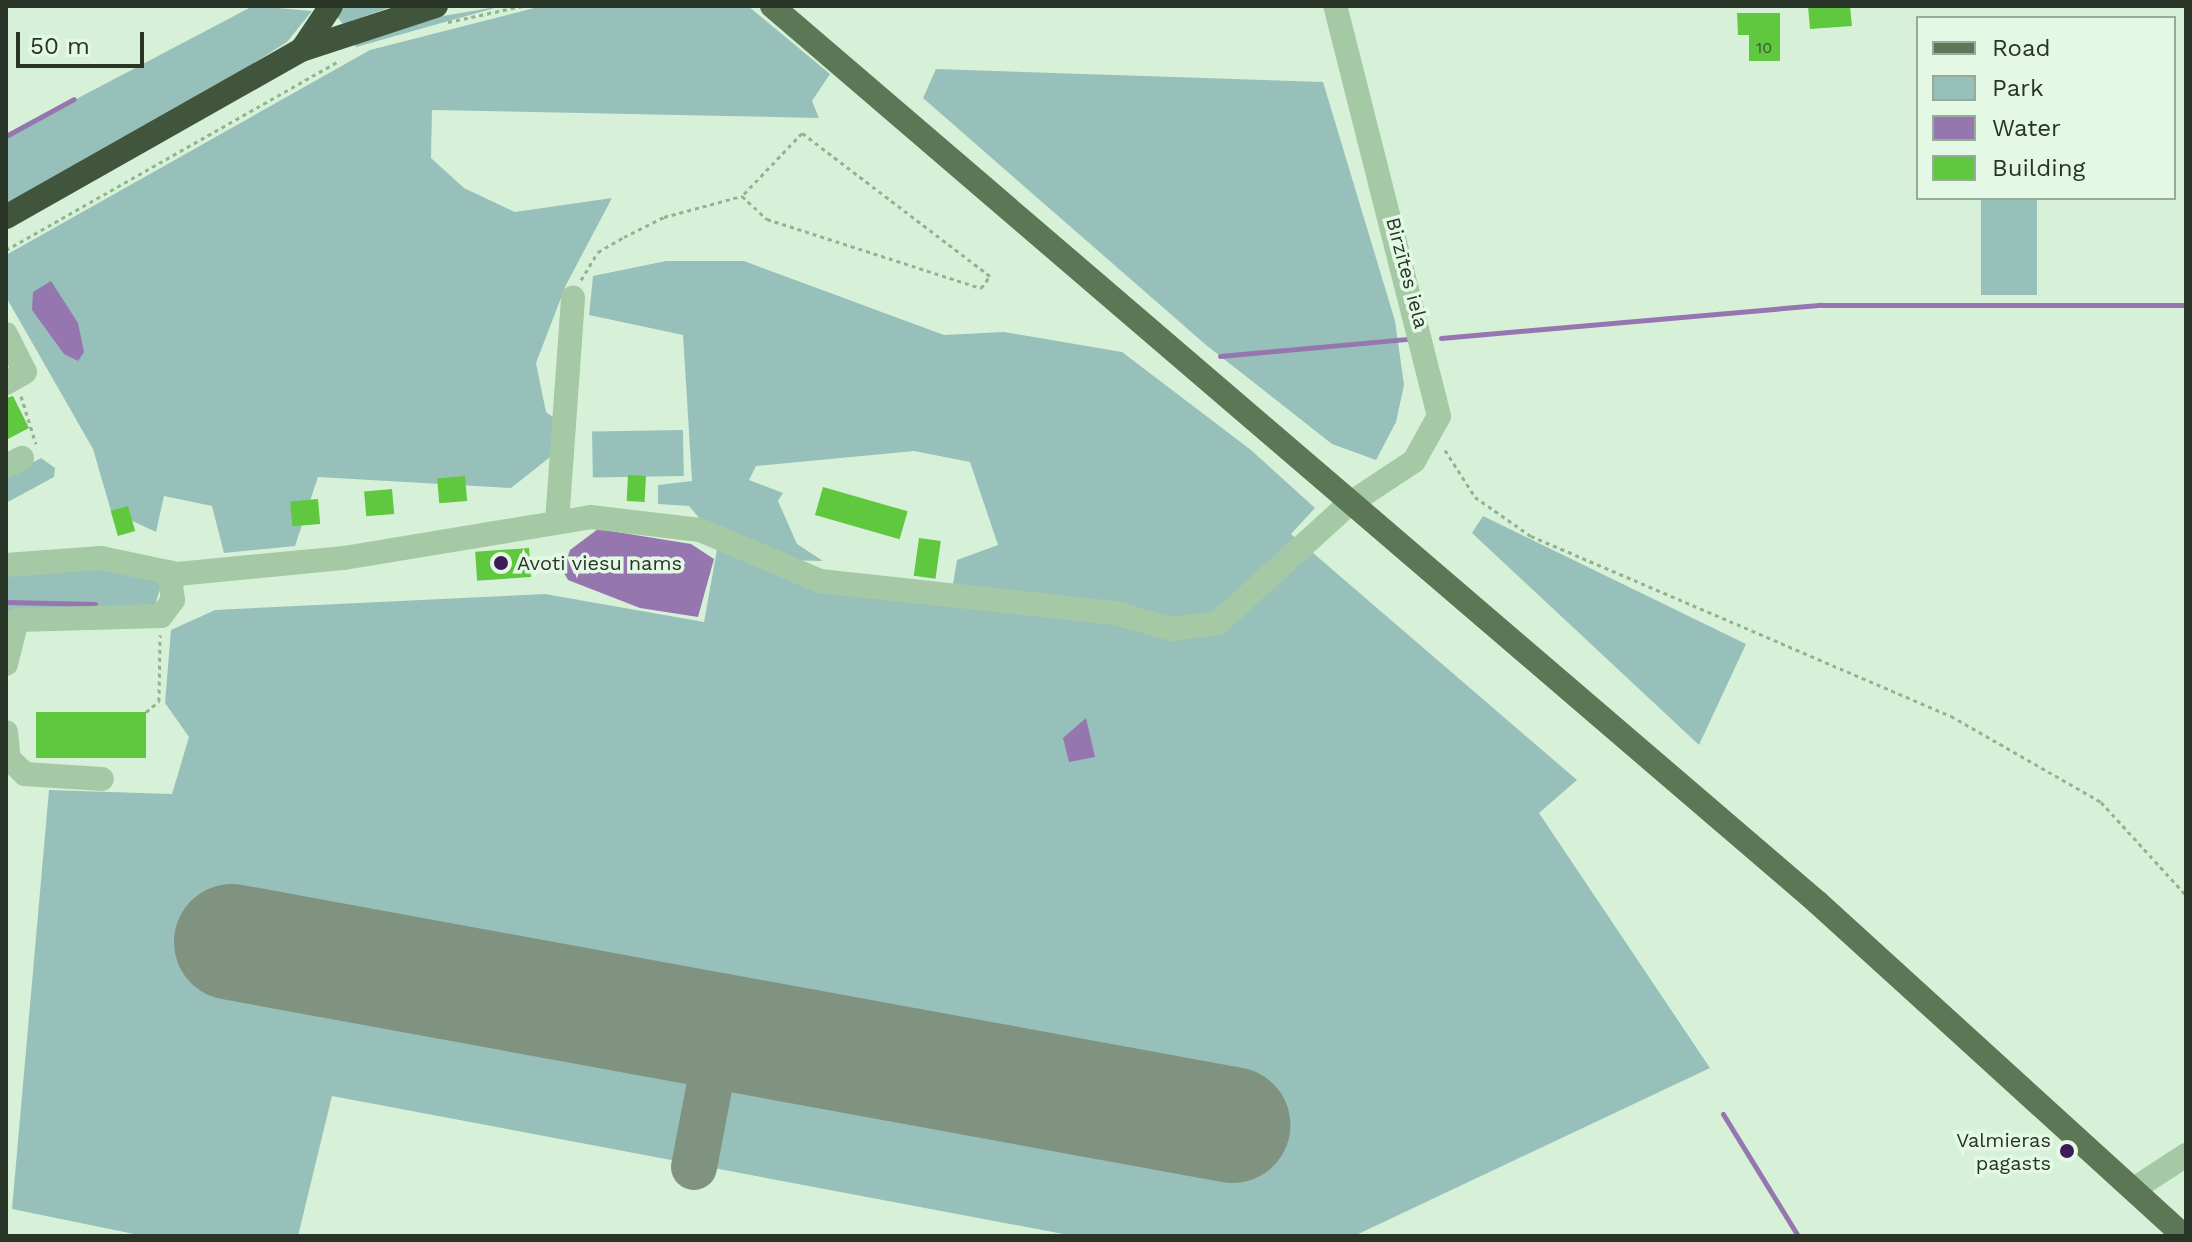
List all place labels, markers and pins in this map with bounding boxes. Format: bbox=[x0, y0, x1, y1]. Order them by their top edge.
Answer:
place label: Avoti viesu nams bbox=[517, 551, 683, 575]
marker: Avoti viesu nams bbox=[492, 554, 510, 572]
place label: Valmieras pagasts bbox=[1956, 1128, 2051, 1175]
marker: Valmieras pagasts bbox=[2058, 1142, 2076, 1160]

